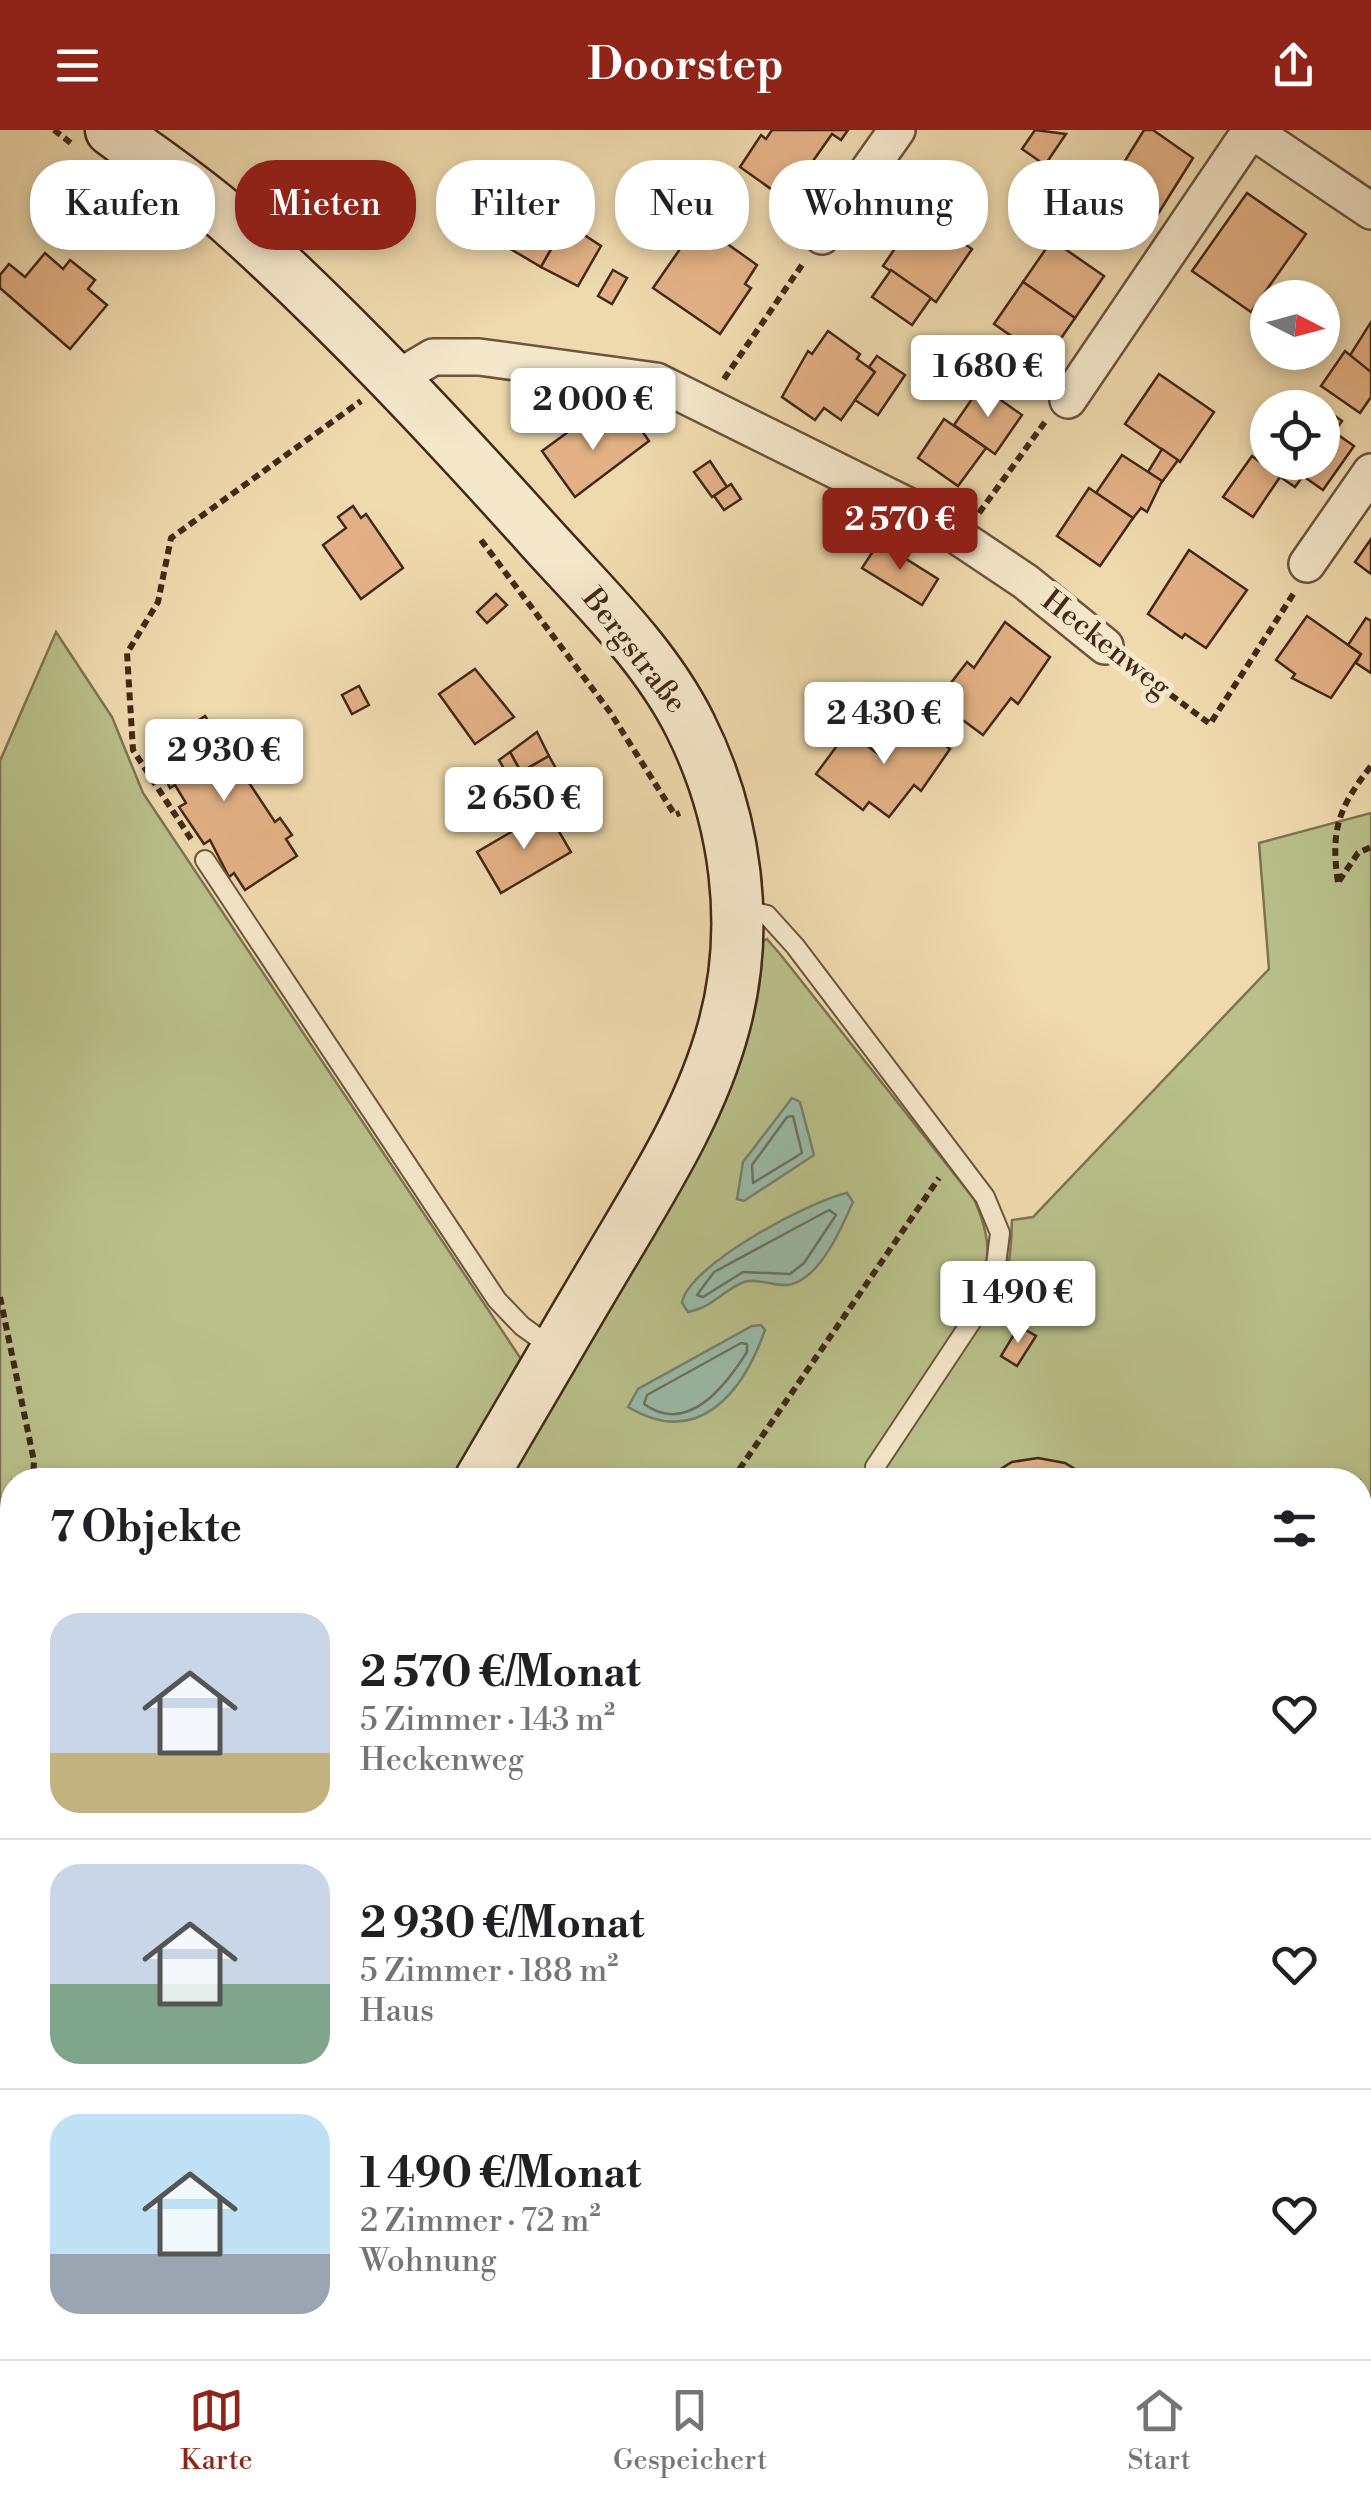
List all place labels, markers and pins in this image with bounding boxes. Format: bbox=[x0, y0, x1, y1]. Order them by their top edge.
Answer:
pin: 1 680 € bbox=[896, 335, 1080, 420]
pin: 2 000 € bbox=[501, 368, 685, 453]
pin: 2 570 € bbox=[808, 488, 992, 573]
pin: 2 430 € bbox=[792, 682, 976, 767]
pin: 2 930 € bbox=[132, 719, 316, 804]
pin: 2 650 € bbox=[432, 767, 616, 852]
pin: 1 490 € bbox=[926, 1261, 1110, 1346]

